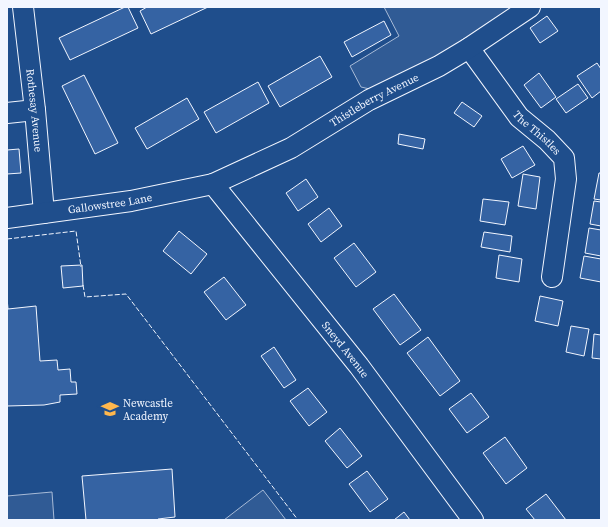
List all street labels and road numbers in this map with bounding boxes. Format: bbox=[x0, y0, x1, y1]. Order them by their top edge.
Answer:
street label: Rothesay Avenue bbox=[23, 68, 46, 153]
street label: Thistleberry Avenue bbox=[327, 69, 422, 130]
street label: The Thistles bbox=[509, 108, 565, 158]
street label: Gallowstree Lane bbox=[67, 189, 154, 217]
street label: Sneyd Avenue bbox=[318, 318, 373, 381]

